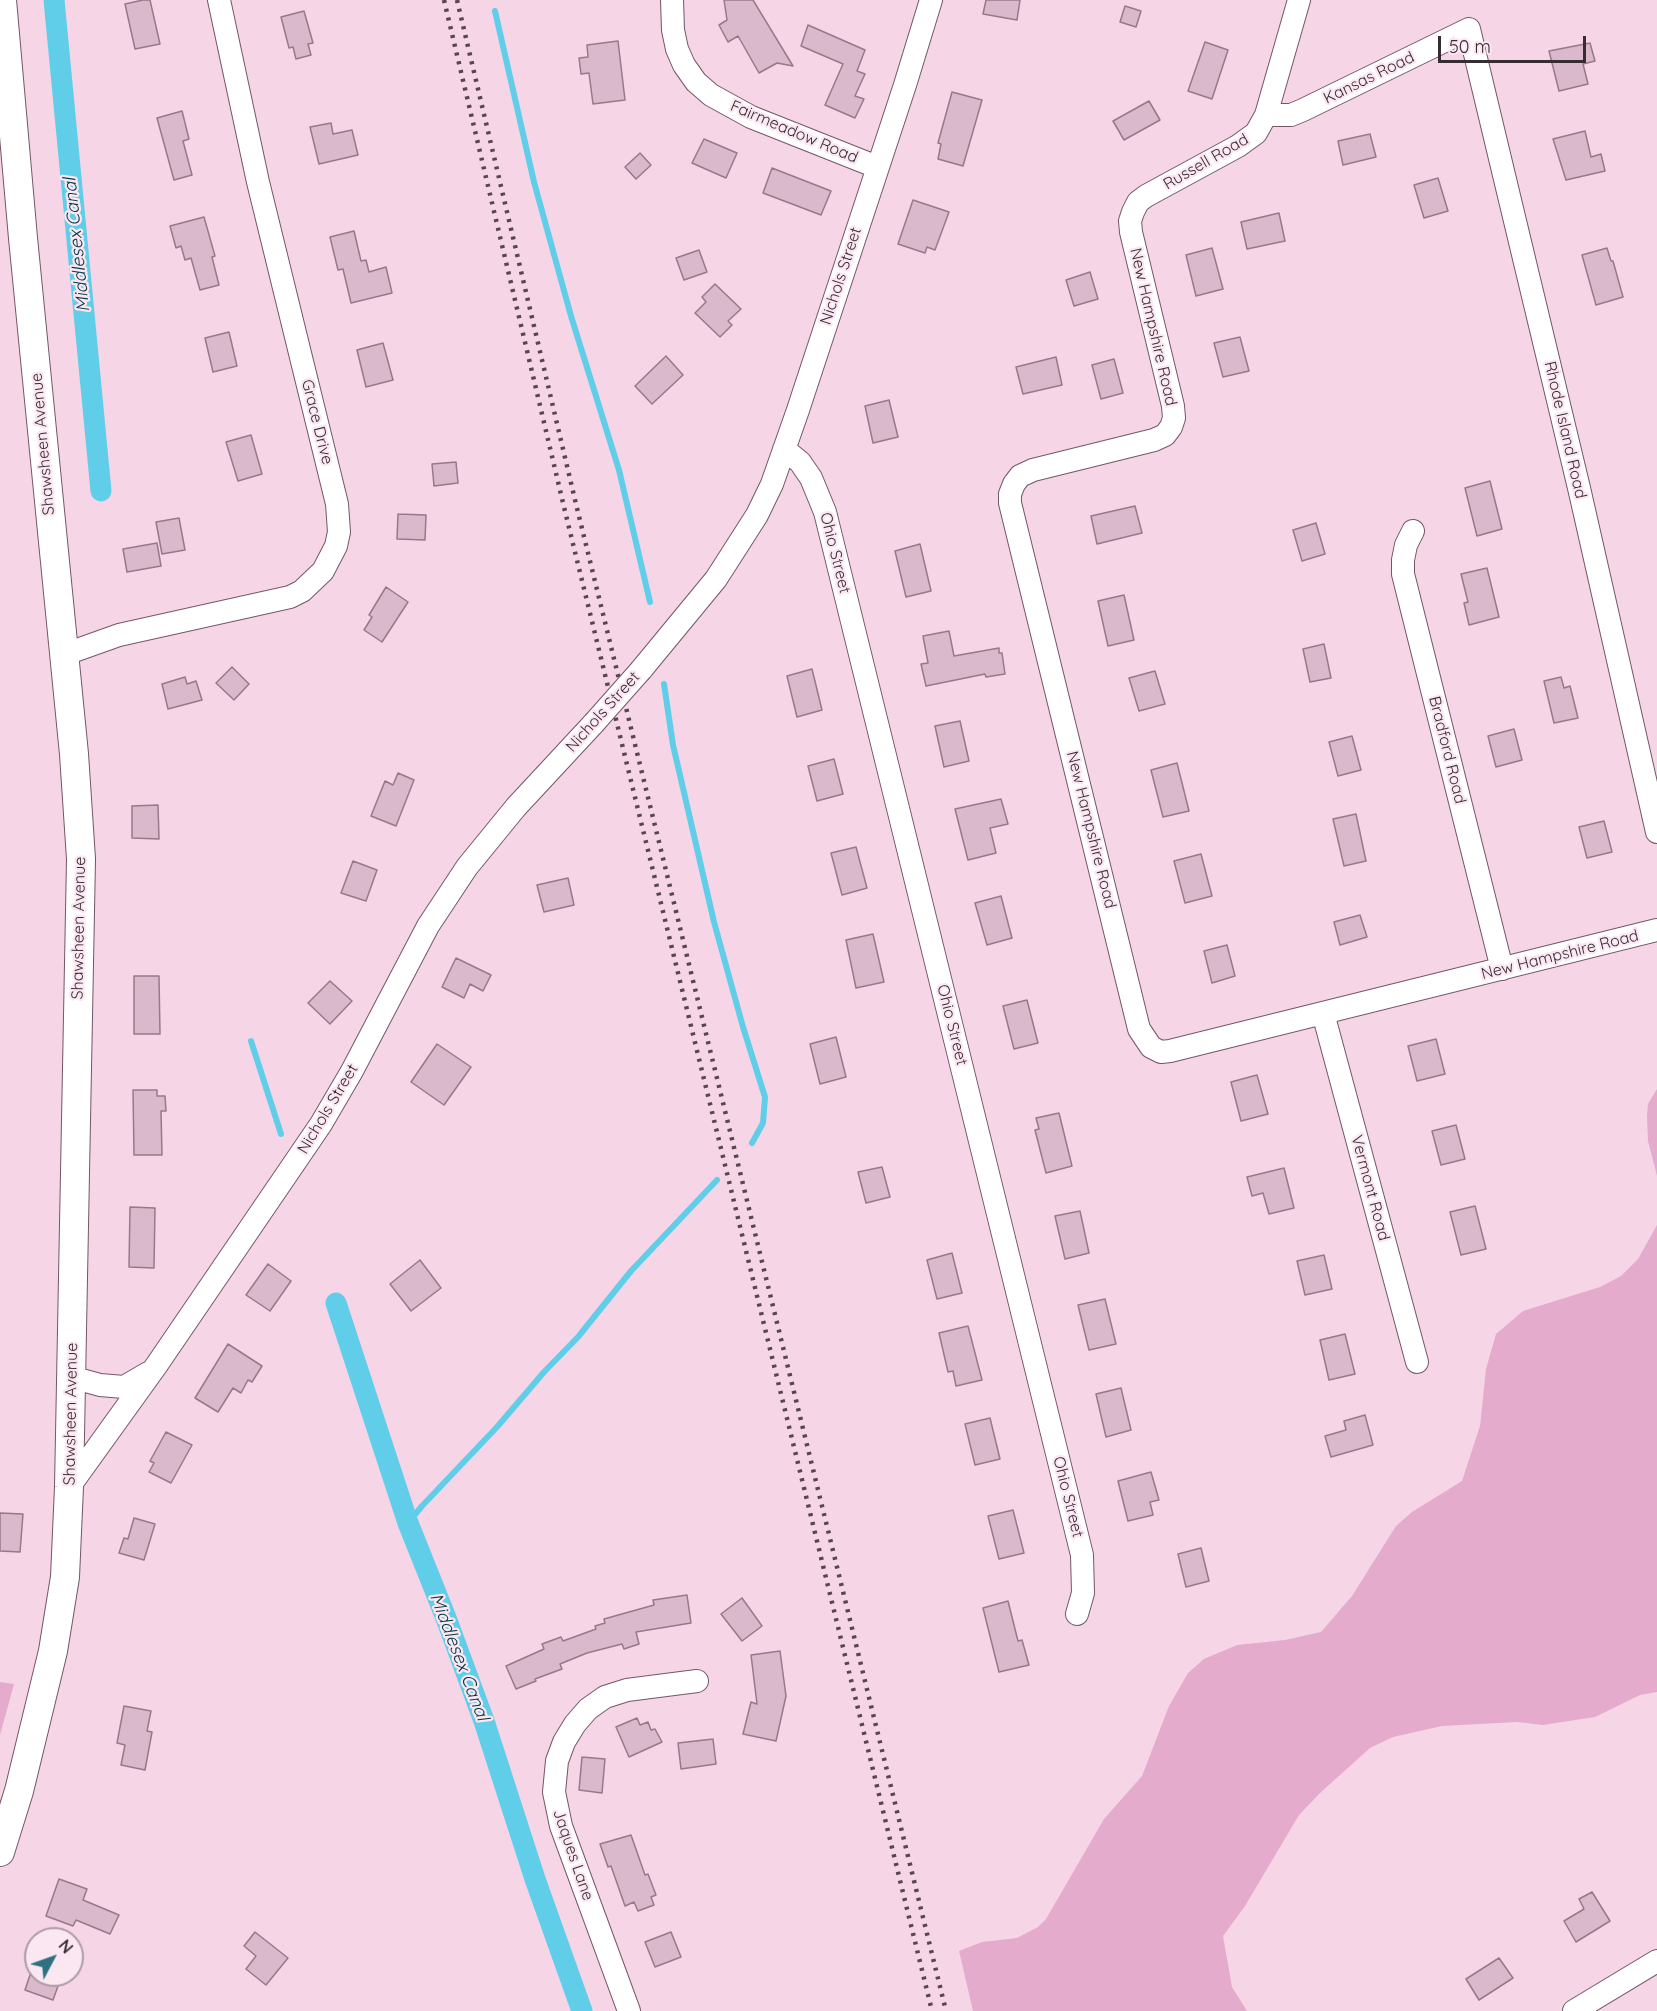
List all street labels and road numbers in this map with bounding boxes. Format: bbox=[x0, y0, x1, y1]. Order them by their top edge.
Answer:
street label: Kansas Road bbox=[1320, 48, 1418, 108]
street label: Fairmeadow Road bbox=[727, 96, 861, 168]
street label: Russell Road bbox=[1160, 130, 1252, 194]
street label: Nichols Street bbox=[816, 225, 866, 327]
street label: New Hampshire Road bbox=[1125, 246, 1181, 408]
street label: Rhode Island Road bbox=[1540, 359, 1590, 501]
street label: Shawsheen Avenue bbox=[27, 372, 59, 516]
street label: Grace Drive bbox=[297, 377, 337, 467]
street label: Ohio Street bbox=[816, 511, 854, 595]
street label: Nichols Street bbox=[562, 668, 644, 756]
street label: Bradford Road bbox=[1424, 694, 1470, 806]
street label: New Hampshire Road bbox=[1062, 749, 1120, 911]
street label: Shawsheen Avenue bbox=[68, 857, 90, 999]
street label: New Hampshire Road bbox=[1479, 926, 1641, 984]
street label: Ohio Street bbox=[933, 983, 971, 1067]
street label: Nichols Street bbox=[294, 1061, 362, 1157]
street label: Vermont Road bbox=[1347, 1133, 1393, 1243]
street label: Shawsheen Avenue bbox=[60, 1343, 82, 1485]
street label: Ohio Street bbox=[1049, 1455, 1087, 1539]
street label: Jaques Lane bbox=[548, 1807, 598, 1903]

